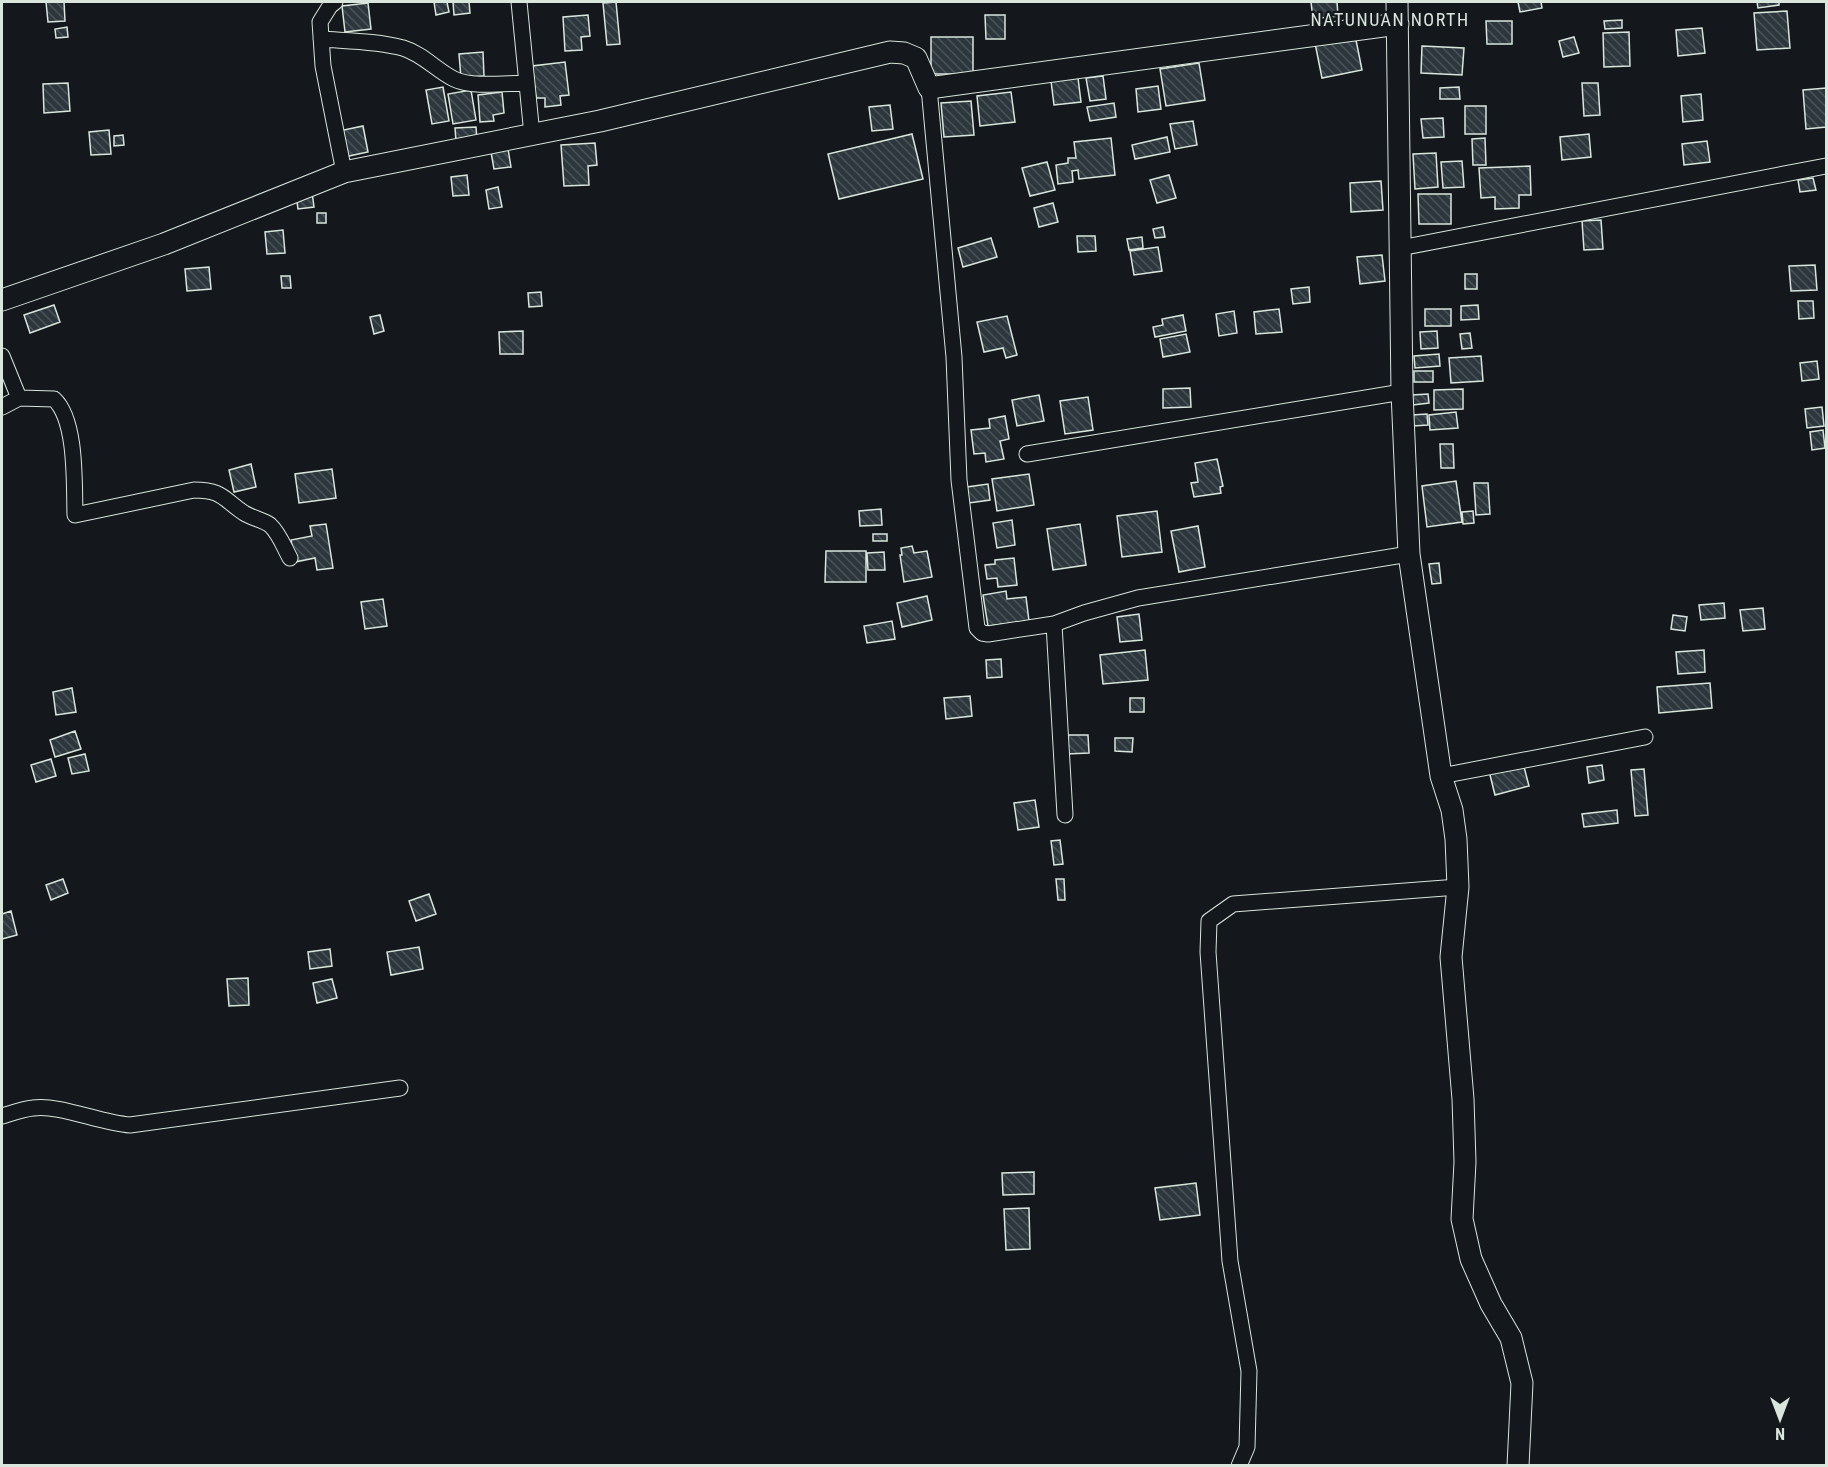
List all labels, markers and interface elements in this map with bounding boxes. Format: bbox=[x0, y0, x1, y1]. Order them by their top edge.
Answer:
district label: NATUNUAN NORTH bbox=[1310, 9, 1470, 30]
north arrow bbox=[1750, 1389, 1810, 1449]
text: N bbox=[1775, 1424, 1785, 1443]

